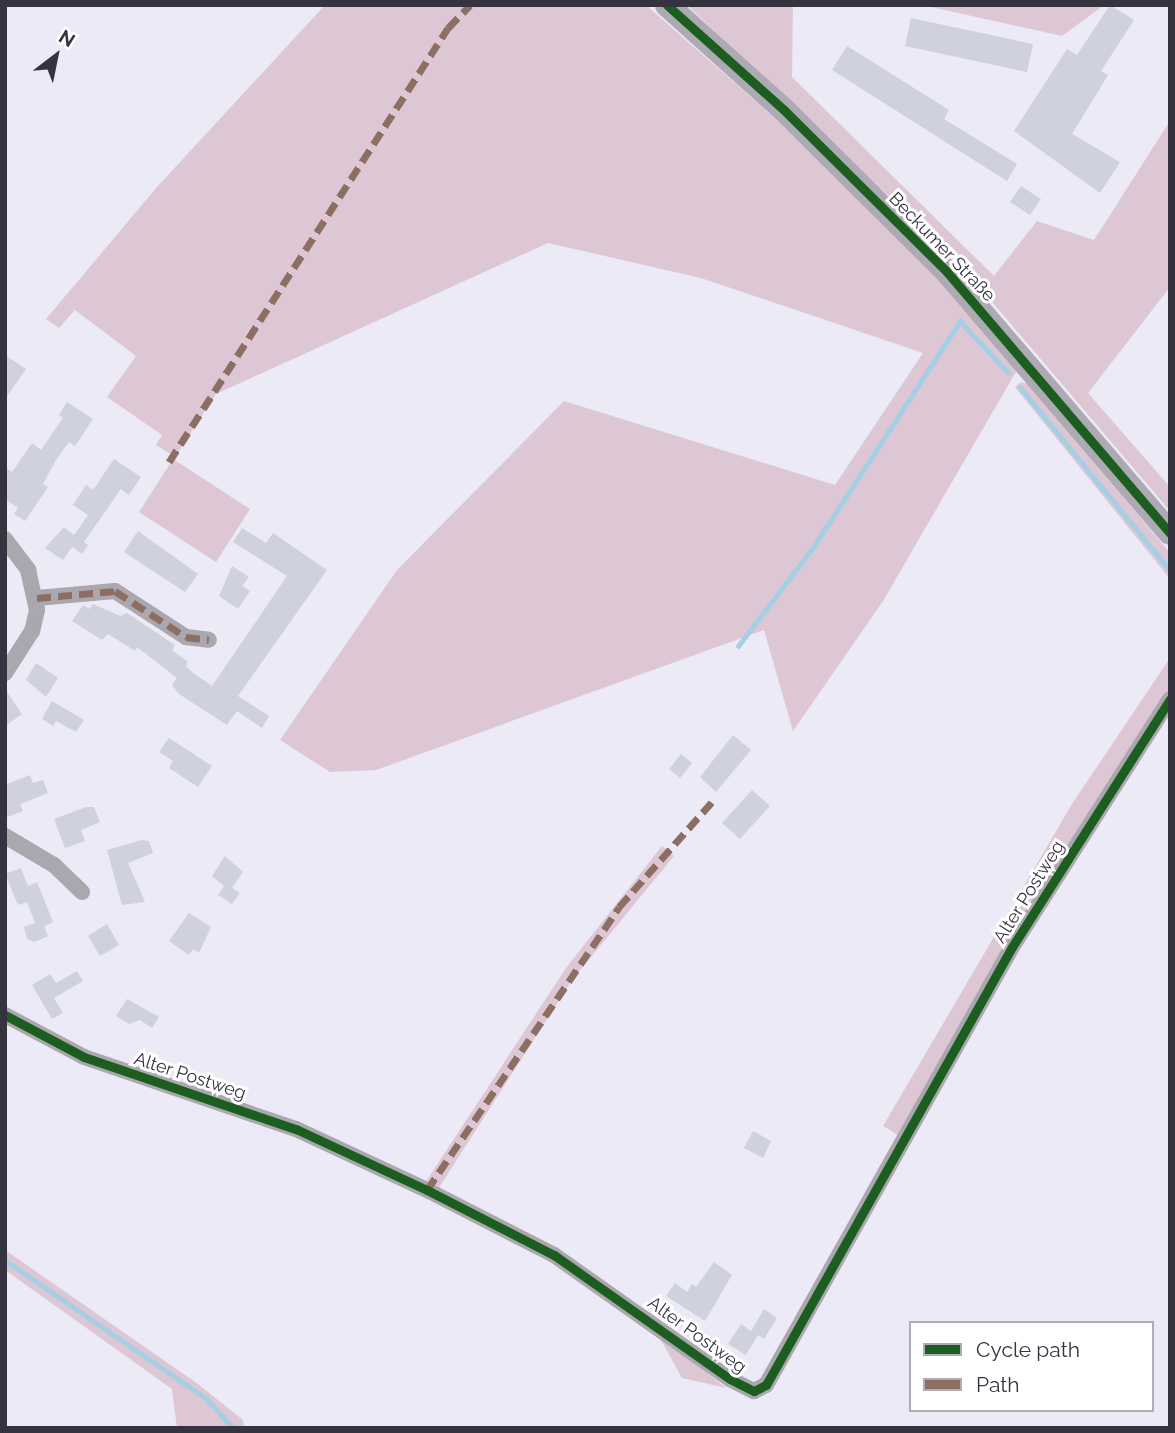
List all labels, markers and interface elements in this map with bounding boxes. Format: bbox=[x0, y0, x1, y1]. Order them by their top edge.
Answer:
north arrow bbox=[21, 21, 91, 91]
text: N bbox=[55, 25, 79, 51]
street label: Beckumer Straße bbox=[884, 188, 1000, 306]
street label: Alter Postweg bbox=[989, 837, 1069, 947]
street label: Alter Postweg bbox=[131, 1048, 249, 1104]
street label: Alter Postweg bbox=[643, 1292, 751, 1378]
legend bbox=[909, 1321, 1154, 1412]
text: Cycle path bbox=[976, 1337, 1080, 1362]
text: Path bbox=[976, 1372, 1020, 1397]

